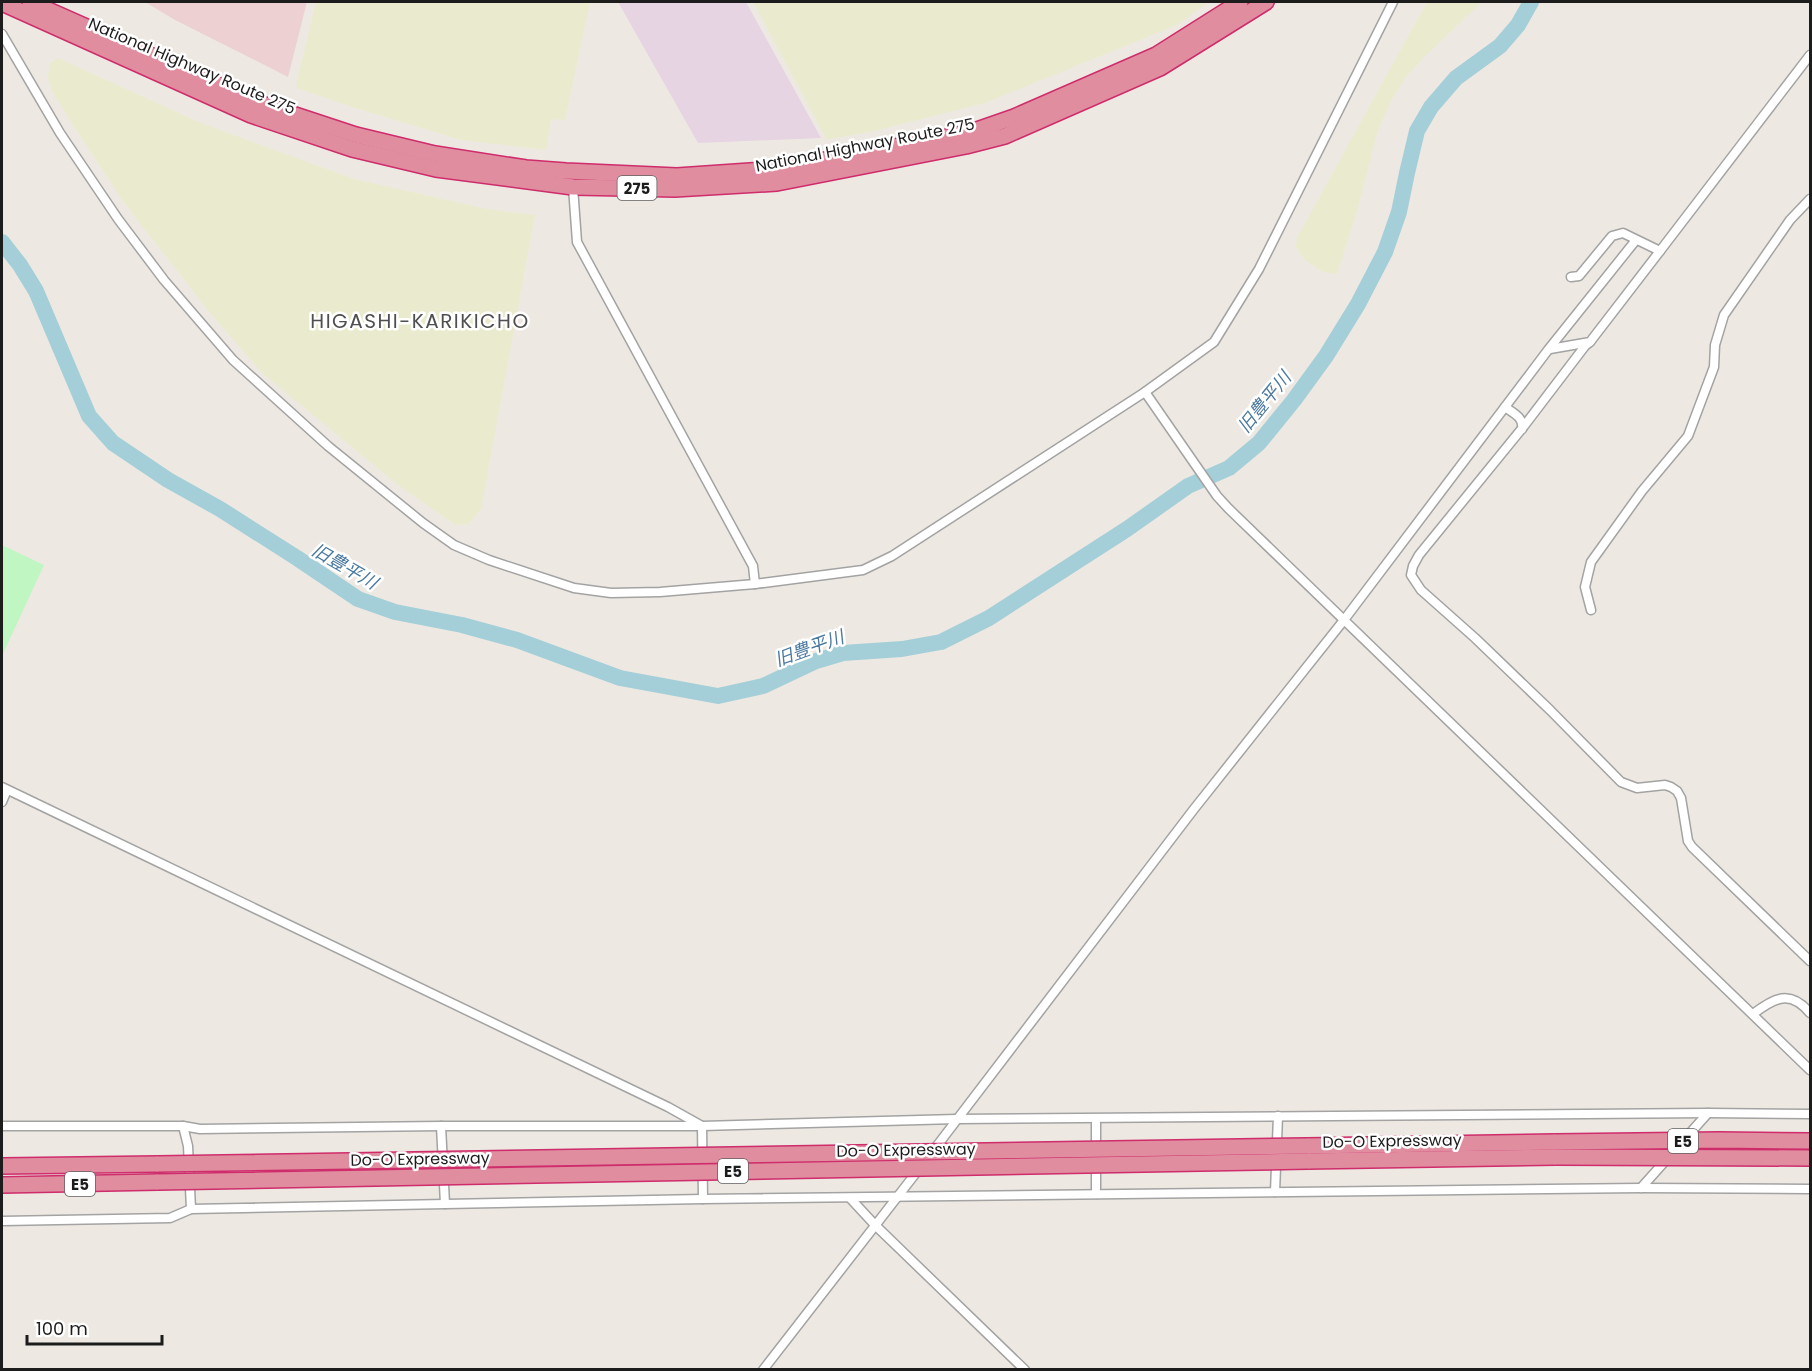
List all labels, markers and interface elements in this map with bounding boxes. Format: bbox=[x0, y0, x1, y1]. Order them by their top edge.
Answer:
street label: National Highway Route 275 bbox=[85, 12, 299, 120]
street label: National Highway Route 275 bbox=[753, 112, 977, 178]
road number: 275 bbox=[618, 176, 656, 200]
district label: HIGASHI-KARIKICHO bbox=[310, 307, 530, 335]
water label: 旧豊平川 bbox=[1232, 365, 1298, 438]
water label: 旧豊平川 bbox=[308, 537, 384, 596]
water label: 旧豊平川 bbox=[771, 623, 849, 672]
street label: Do-O Expressway bbox=[1322, 1128, 1462, 1154]
road number: E5 bbox=[1668, 1129, 1698, 1153]
street label: Do-O Expressway bbox=[836, 1137, 976, 1163]
street label: Do-O Expressway bbox=[350, 1146, 490, 1172]
road number: E5 bbox=[718, 1159, 748, 1183]
road number: E5 bbox=[65, 1172, 95, 1196]
scale bar bbox=[27, 1308, 162, 1346]
text: 100 m bbox=[36, 1316, 88, 1341]

